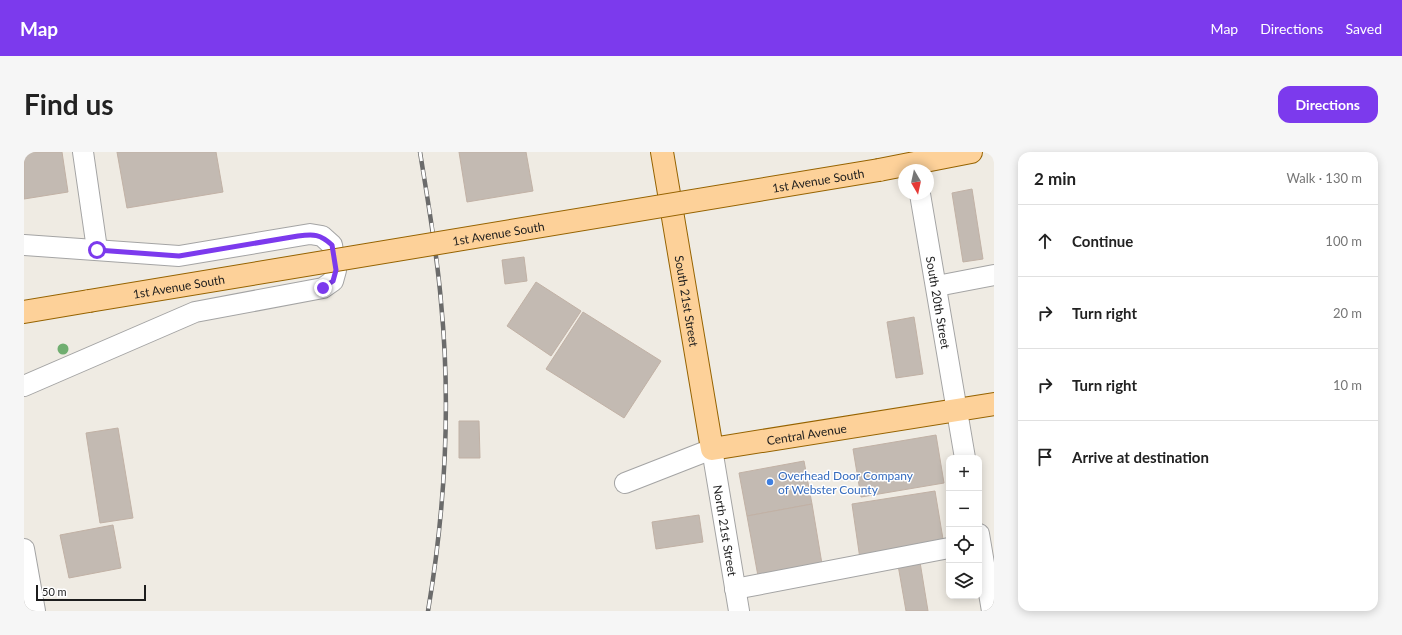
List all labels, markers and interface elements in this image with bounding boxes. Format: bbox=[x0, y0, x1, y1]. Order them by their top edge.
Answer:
text: Map bbox=[20, 17, 58, 40]
text: Map bbox=[1211, 20, 1238, 37]
text: Directions bbox=[1260, 20, 1323, 37]
text: Saved bbox=[1345, 20, 1382, 37]
button: Directions bbox=[1278, 86, 1378, 123]
text: Find us bbox=[24, 87, 114, 121]
north arrow bbox=[898, 164, 934, 200]
street label: 1st Avenue South bbox=[771, 165, 865, 195]
text: 2 min bbox=[1034, 168, 1076, 189]
text: Walk · 130 m bbox=[1286, 170, 1362, 186]
street label: 1st Avenue South bbox=[451, 218, 546, 248]
icon: ahead bbox=[1034, 230, 1056, 252]
text: Continue bbox=[1072, 232, 1133, 250]
text: 100 m bbox=[1325, 233, 1362, 249]
route start bbox=[88, 241, 106, 259]
street label: South 21st Street bbox=[672, 254, 702, 348]
street label: South 20th Street bbox=[923, 255, 954, 351]
street label: 1st Avenue South bbox=[132, 271, 226, 301]
route end bbox=[314, 279, 332, 297]
icon: right bbox=[1034, 302, 1056, 324]
text: Turn right bbox=[1072, 304, 1137, 322]
text: 20 m bbox=[1333, 305, 1362, 321]
icon: right bbox=[1034, 374, 1056, 396]
text: Turn right bbox=[1072, 376, 1137, 394]
text: 10 m bbox=[1333, 377, 1362, 393]
street label: Central Avenue bbox=[766, 420, 848, 448]
icon: arrive bbox=[1034, 446, 1056, 468]
text: Arrive at destination bbox=[1072, 448, 1209, 466]
map controls bbox=[946, 455, 982, 599]
button: + bbox=[946, 455, 982, 491]
place label: Overhead Door Company of Webster County bbox=[778, 468, 914, 497]
marker: Overhead Door Company of Webster County bbox=[765, 477, 775, 487]
street label: North 21st Street bbox=[711, 484, 741, 578]
button: − bbox=[946, 491, 982, 527]
button: locate bbox=[946, 527, 982, 563]
button: layers bbox=[946, 563, 982, 599]
scale bar bbox=[36, 583, 146, 602]
text: 50 m bbox=[42, 585, 67, 598]

